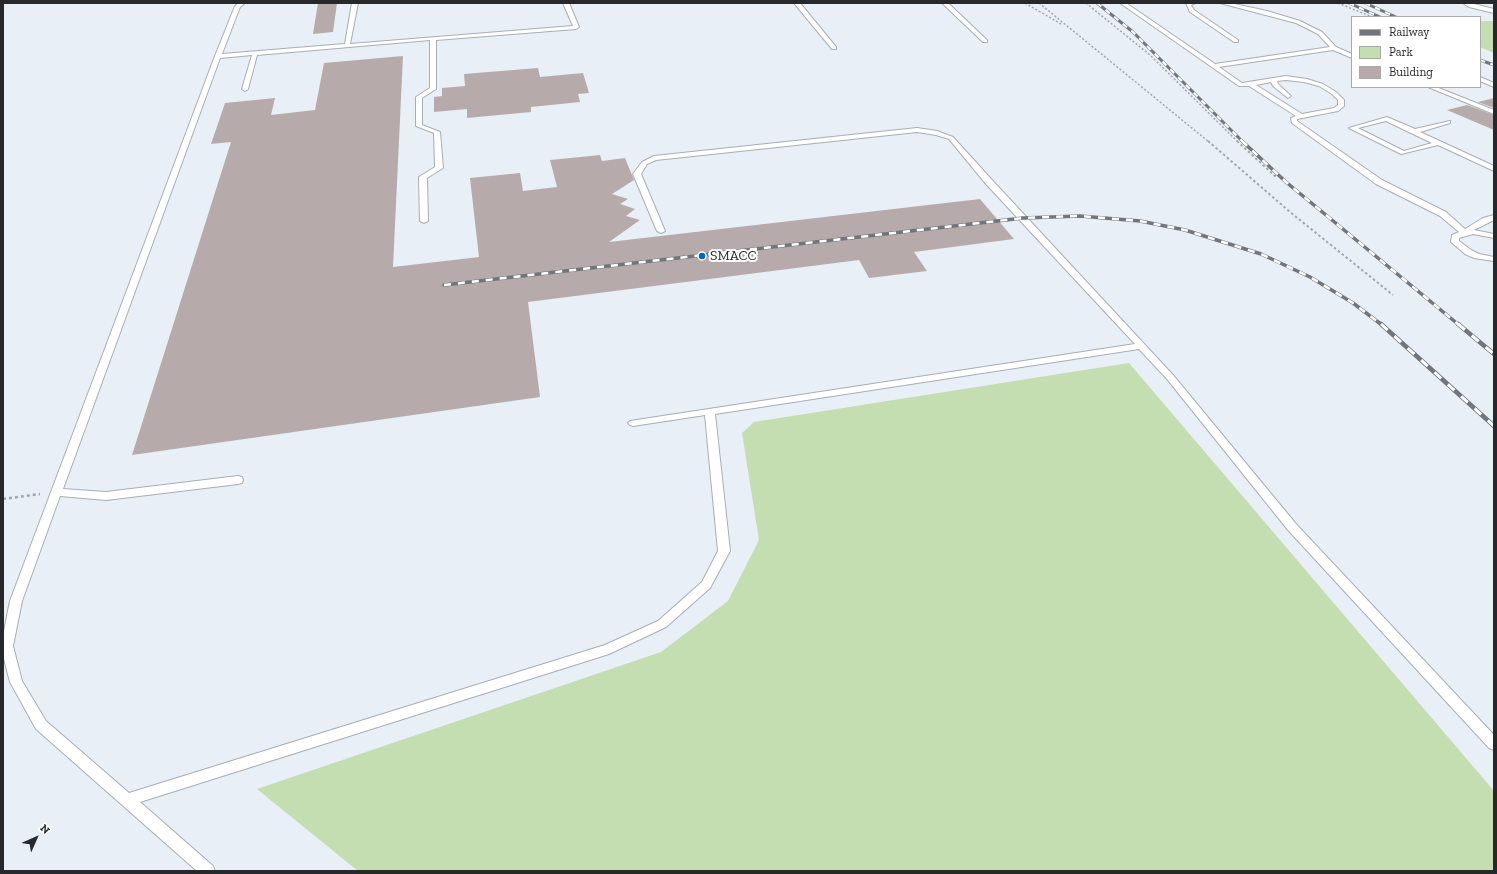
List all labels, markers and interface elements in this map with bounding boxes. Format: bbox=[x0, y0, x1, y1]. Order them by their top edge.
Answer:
legend bbox=[1351, 16, 1481, 88]
text: Railway bbox=[1389, 25, 1430, 39]
text: Park bbox=[1389, 45, 1413, 59]
text: Building bbox=[1389, 65, 1433, 79]
place label: SMACC bbox=[710, 248, 757, 264]
marker: SMACC bbox=[697, 251, 707, 261]
north arrow bbox=[16, 818, 56, 858]
text: N bbox=[37, 822, 52, 837]

